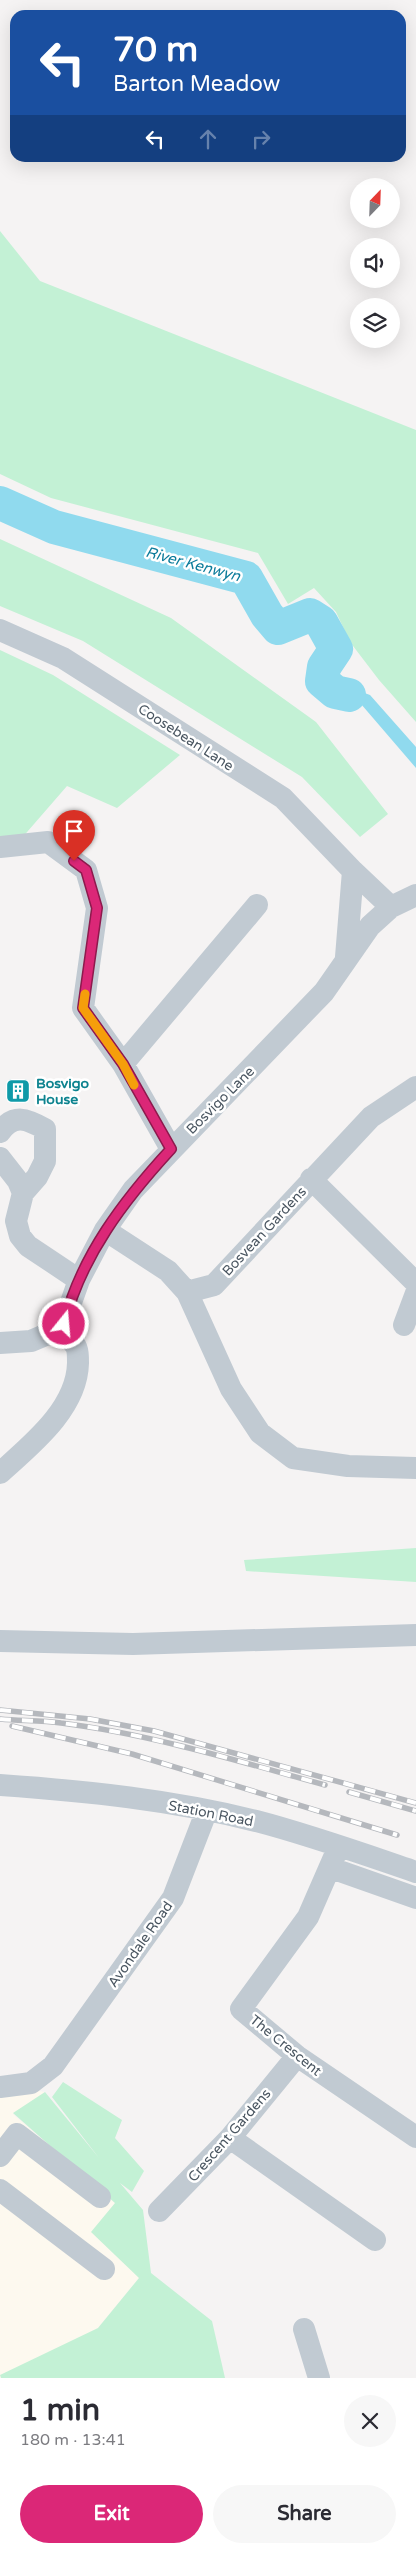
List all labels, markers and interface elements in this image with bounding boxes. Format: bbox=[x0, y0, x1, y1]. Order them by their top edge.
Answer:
text: 70 m bbox=[113, 29, 198, 71]
icon: left bbox=[30, 30, 95, 95]
text: Barton Meadow bbox=[113, 71, 280, 97]
icon: left bbox=[141, 125, 169, 153]
icon: ahead bbox=[194, 125, 222, 153]
icon: right bbox=[247, 125, 275, 153]
north arrow bbox=[350, 178, 400, 228]
map controls bbox=[350, 178, 400, 348]
button: sound bbox=[350, 238, 400, 288]
button: layers bbox=[350, 298, 400, 348]
water label: River Kenwyn bbox=[144, 543, 243, 585]
street label: Coosebean Lane bbox=[135, 700, 237, 775]
pin bbox=[53, 810, 95, 861]
icon: arrive bbox=[60, 817, 88, 845]
street label: Bosvigo Lane bbox=[183, 1063, 258, 1138]
place label: Bosvigo House bbox=[36, 1075, 90, 1108]
building icon: Bosvigo House bbox=[5, 1078, 31, 1104]
street label: Bosvean Gardens bbox=[219, 1183, 310, 1279]
position arrow bbox=[37, 1297, 89, 1349]
street label: Station Road bbox=[167, 1797, 255, 1830]
street label: Avondale Road bbox=[104, 1898, 176, 1991]
street label: The Crescent bbox=[247, 2011, 325, 2080]
street label: Crescent Gardens bbox=[184, 2085, 275, 2185]
text: 1 min bbox=[20, 2392, 100, 2429]
button: close bbox=[344, 2395, 396, 2447]
text: 180 m · 13:41 bbox=[20, 2430, 126, 2450]
button: Exit bbox=[20, 2485, 203, 2543]
button: Share bbox=[213, 2485, 396, 2543]

